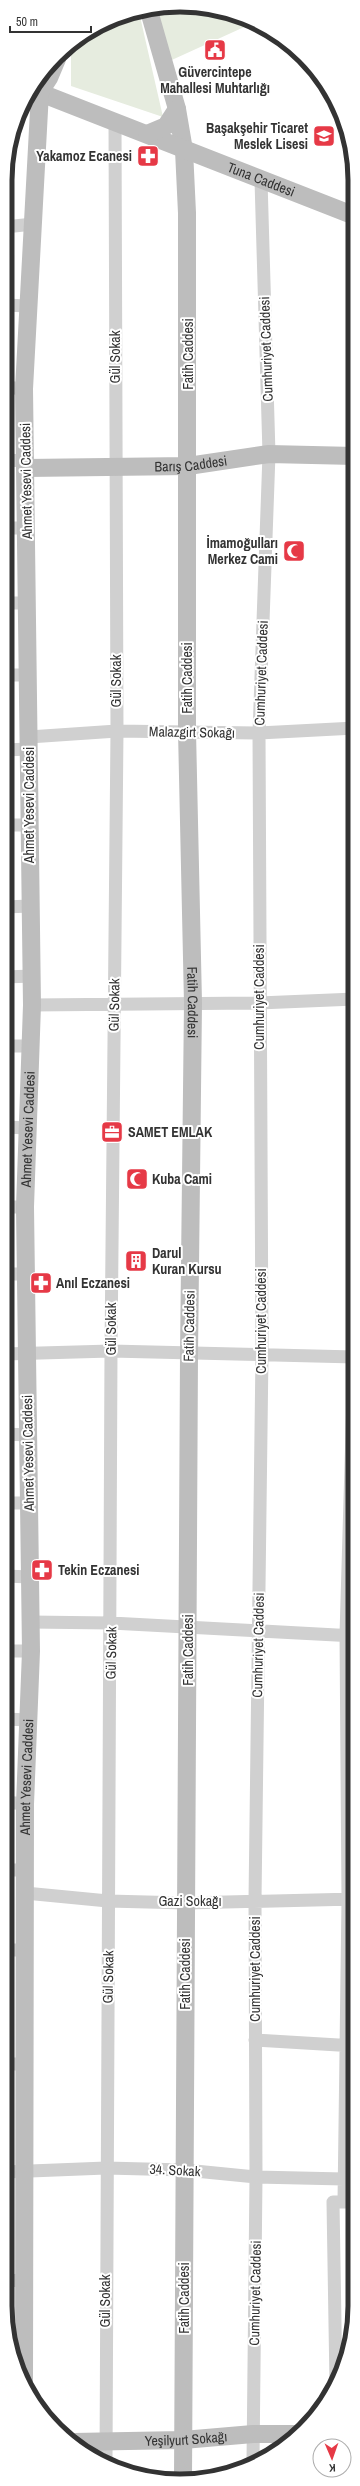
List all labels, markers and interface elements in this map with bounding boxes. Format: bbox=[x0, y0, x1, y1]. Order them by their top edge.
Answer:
scale bar bbox=[10, 8, 91, 34]
text: 50 m bbox=[16, 14, 38, 30]
public building icon: Güvercintepe Mahallesi Muhtarlığı bbox=[202, 37, 228, 63]
place label: Güvercintepe Mahallesi Muhtarlığı bbox=[160, 63, 270, 97]
place label: Başakşehir Ticaret Meslek Lisesi bbox=[206, 119, 308, 153]
school or university icon: Başakşehir Ticaret Meslek Lisesi bbox=[311, 123, 337, 149]
pharmacy icon: Yakamoz Ecanesi bbox=[135, 143, 161, 169]
place label: Yakamoz Ecanesi bbox=[36, 147, 132, 165]
street label: Tuna Caddesi bbox=[225, 158, 298, 201]
street label: Cumhuriyet Caddesi bbox=[255, 296, 277, 402]
street label: Fatih Caddesi bbox=[179, 318, 197, 390]
street label: Gül Sokak bbox=[106, 330, 124, 383]
street label: Ahmet Yesevi Caddesi bbox=[16, 423, 36, 540]
street label: Barış Caddesi bbox=[154, 451, 228, 475]
place label: İmamoğulları Merkez Cami bbox=[207, 534, 278, 568]
mosque icon: İmamoğulları Merkez Cami bbox=[281, 538, 307, 564]
street label: Cumhuriyet Caddesi bbox=[250, 620, 272, 726]
street label: Fatih Caddesi bbox=[178, 642, 196, 714]
street label: Gül Sokak bbox=[107, 654, 125, 707]
street label: Malazgirt Sokağı bbox=[149, 722, 235, 742]
street label: Ahmet Yesevi Caddesi bbox=[20, 747, 38, 864]
street label: Cumhuriyet Caddesi bbox=[250, 944, 268, 1050]
street label: Fatih Caddesi bbox=[183, 966, 202, 1038]
street label: Gül Sokak bbox=[105, 978, 123, 1032]
street label: Ahmet Yesevi Caddesi bbox=[17, 1071, 39, 1189]
office icon: SAMET EMLAK bbox=[99, 1119, 125, 1145]
place label: SAMET EMLAK bbox=[128, 1123, 213, 1141]
mosque icon: Kuba Cami bbox=[124, 1166, 150, 1192]
place label: Kuba Cami bbox=[152, 1170, 212, 1188]
place label: Darul Kuran Kursu bbox=[152, 1244, 222, 1278]
building icon: Darul Kuran Kursu bbox=[123, 1248, 149, 1274]
street label: Cumhuriyet Caddesi bbox=[252, 1268, 270, 1374]
pharmacy icon: Anıl Eczanesi bbox=[28, 1270, 54, 1296]
place label: Anıl Eczanesi bbox=[56, 1274, 130, 1292]
street label: Fatih Caddesi bbox=[179, 1290, 199, 1362]
street label: Gül Sokak bbox=[102, 1302, 120, 1355]
street label: Ahmet Yesevi Caddesi bbox=[18, 1395, 38, 1512]
pharmacy icon: Tekin Eczanesi bbox=[29, 1557, 55, 1583]
place label: Tekin Eczanesi bbox=[58, 1561, 139, 1579]
street label: Cumhuriyet Caddesi bbox=[248, 1592, 268, 1698]
street label: Fatih Caddesi bbox=[179, 1614, 197, 1686]
street label: Gül Sokak bbox=[102, 1626, 120, 1680]
street label: Ahmet Yesevi Caddesi bbox=[16, 1718, 37, 1836]
street label: Gazi Sokağı bbox=[158, 1892, 222, 1910]
street label: Cumhuriyet Caddesi bbox=[246, 1916, 264, 2022]
street label: Fatih Caddesi bbox=[176, 1938, 194, 2010]
street label: Gül Sokak bbox=[99, 1950, 117, 2004]
street label: 34. Sokak bbox=[149, 2160, 201, 2180]
street label: Cumhuriyet Caddesi bbox=[245, 2240, 265, 2346]
street label: Fatih Caddesi bbox=[175, 2262, 193, 2334]
street label: Gül Sokak bbox=[96, 2274, 114, 2327]
street label: Yeşilyurt Sokağı bbox=[144, 2427, 228, 2450]
north arrow bbox=[312, 2438, 352, 2478]
text: K bbox=[328, 2461, 336, 2475]

